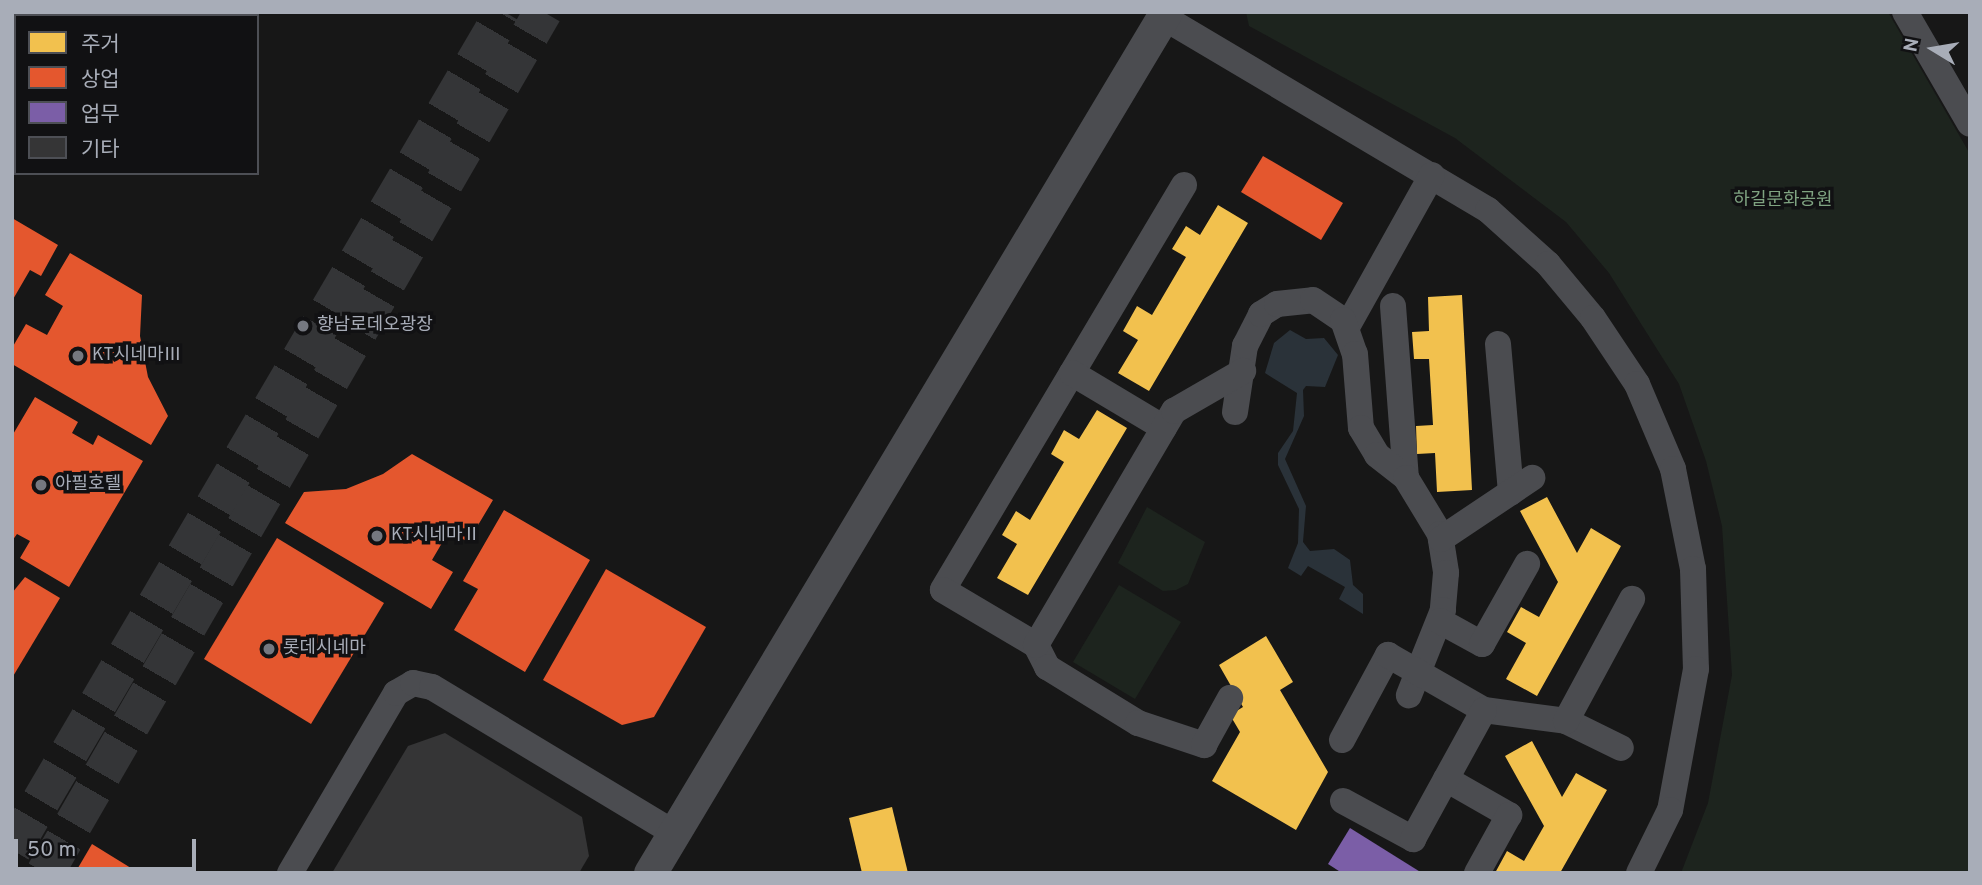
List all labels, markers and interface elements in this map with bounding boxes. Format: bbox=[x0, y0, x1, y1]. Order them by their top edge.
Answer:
legend bbox=[14, 14, 259, 175]
north arrow bbox=[1898, 14, 1968, 84]
text: 주거 bbox=[81, 32, 120, 59]
text: N bbox=[1899, 36, 1925, 54]
text: 상업 bbox=[81, 67, 120, 94]
text: 업무 bbox=[81, 102, 120, 129]
text: 기타 bbox=[81, 137, 120, 164]
park label: 하길문화공원 bbox=[1733, 190, 1833, 212]
place label: 향남로데오광장 bbox=[317, 315, 433, 337]
marker: 향남로데오광장 bbox=[295, 318, 311, 334]
place label: KT시네마Ⅲ bbox=[92, 345, 182, 367]
marker: KT시네마Ⅲ bbox=[70, 348, 86, 364]
place label: 아필호텔 bbox=[55, 474, 121, 496]
marker: 아필호텔 bbox=[33, 477, 49, 493]
place label: KT시네마Ⅱ bbox=[391, 525, 481, 547]
marker: KT시네마Ⅱ bbox=[369, 528, 385, 544]
place label: 롯데시네마 bbox=[283, 638, 366, 660]
marker: 롯데시네마 bbox=[261, 641, 277, 657]
scale bar bbox=[18, 826, 200, 870]
text: 50 m bbox=[27, 837, 76, 864]

